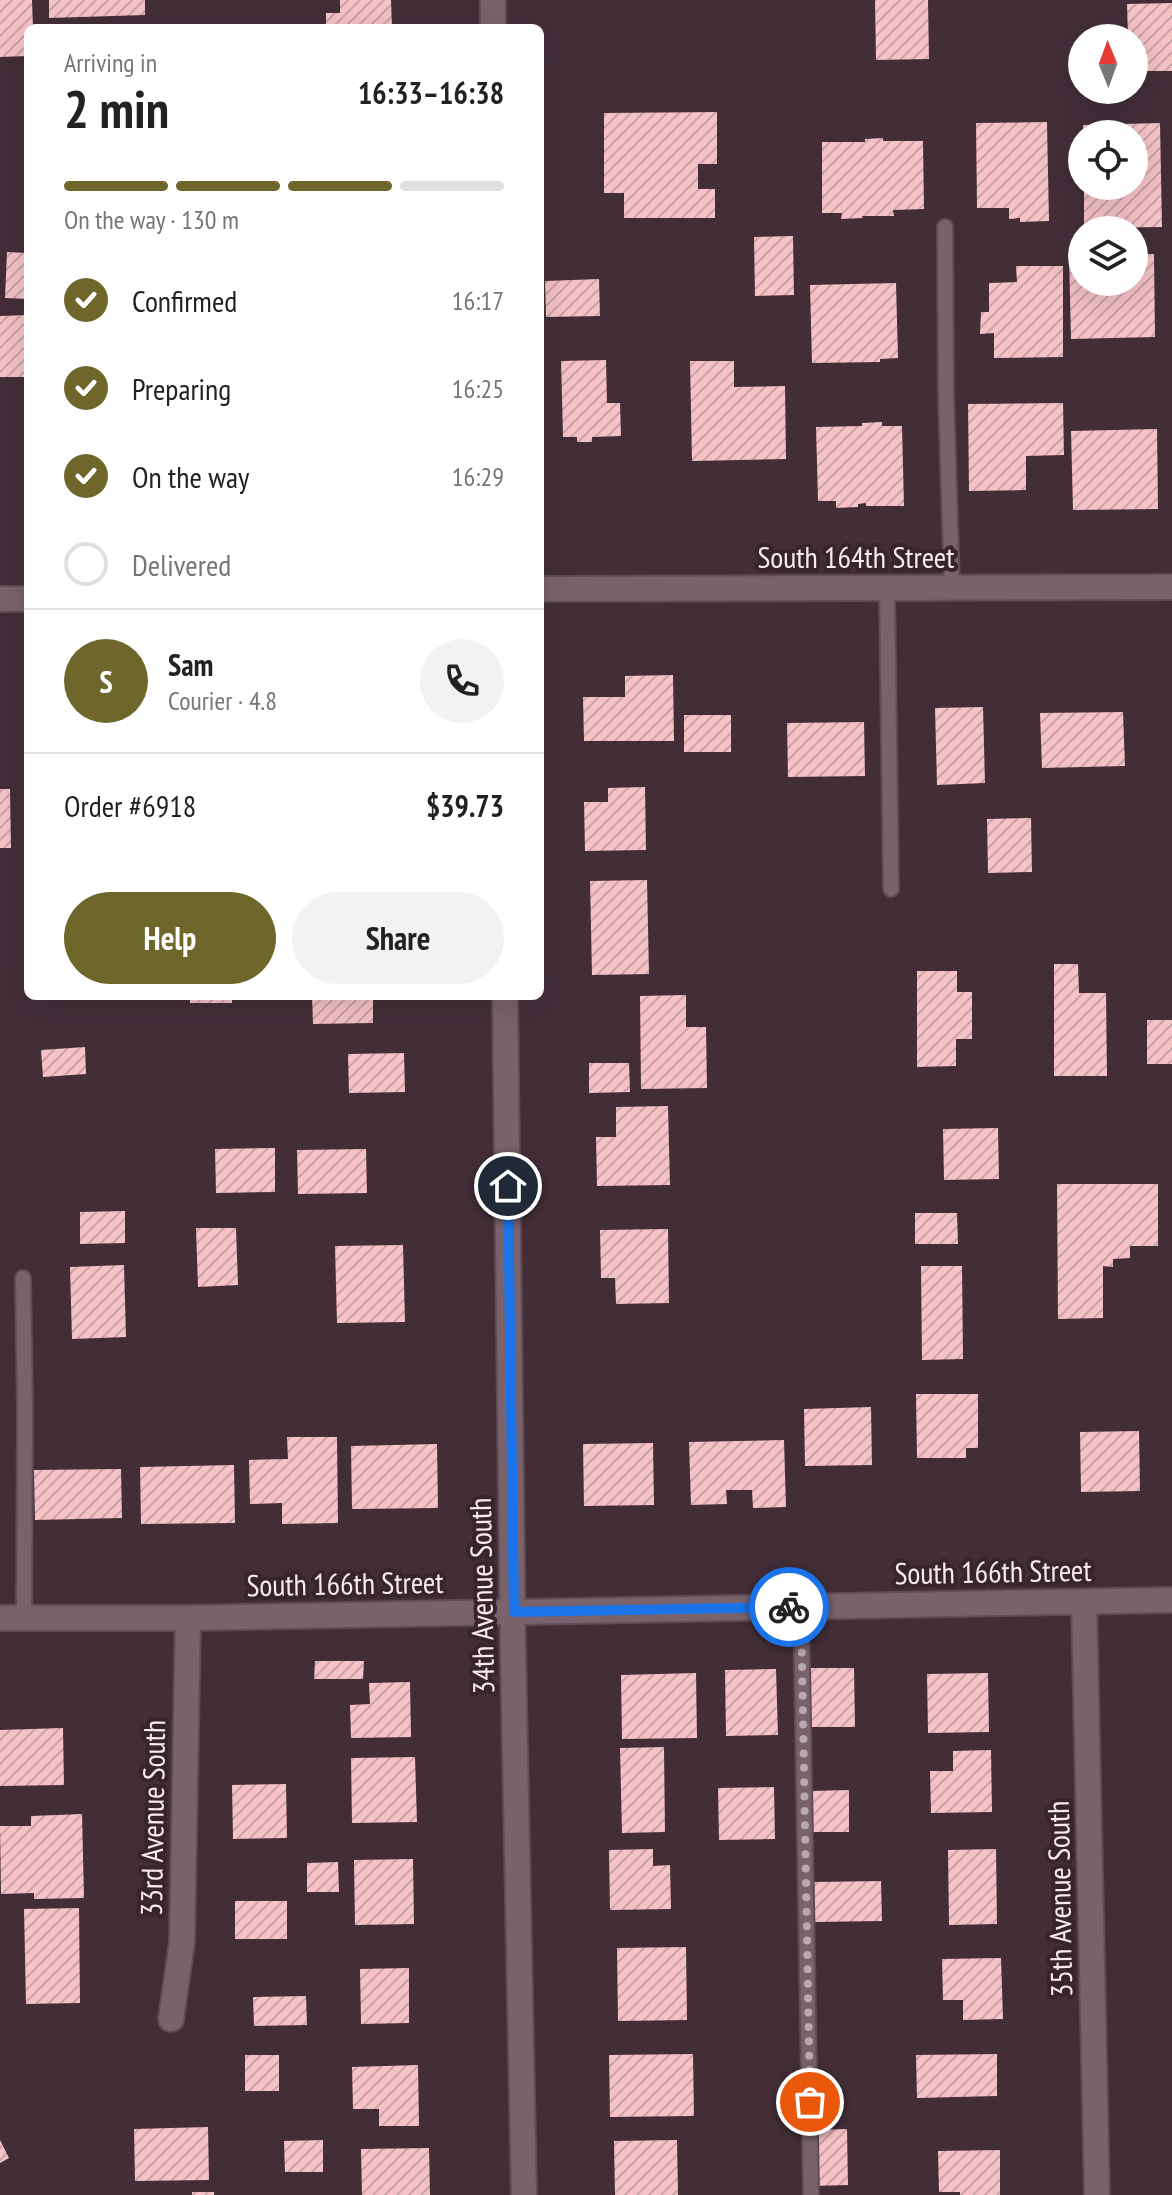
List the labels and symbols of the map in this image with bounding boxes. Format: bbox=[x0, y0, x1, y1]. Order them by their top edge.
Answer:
north arrow bbox=[1068, 24, 1148, 104]
street label: South 164th Street bbox=[757, 537, 955, 576]
pin bbox=[474, 1152, 542, 1220]
street label: 34th Avenue South bbox=[460, 1497, 502, 1695]
street label: South 166th Street bbox=[894, 1550, 1093, 1592]
street label: South 166th Street bbox=[246, 1562, 445, 1604]
courier bbox=[749, 1567, 829, 1647]
street label: 33rd Avenue South bbox=[131, 1720, 173, 1916]
street label: 35th Avenue South bbox=[1038, 1800, 1080, 1998]
pin bbox=[776, 2068, 844, 2136]

